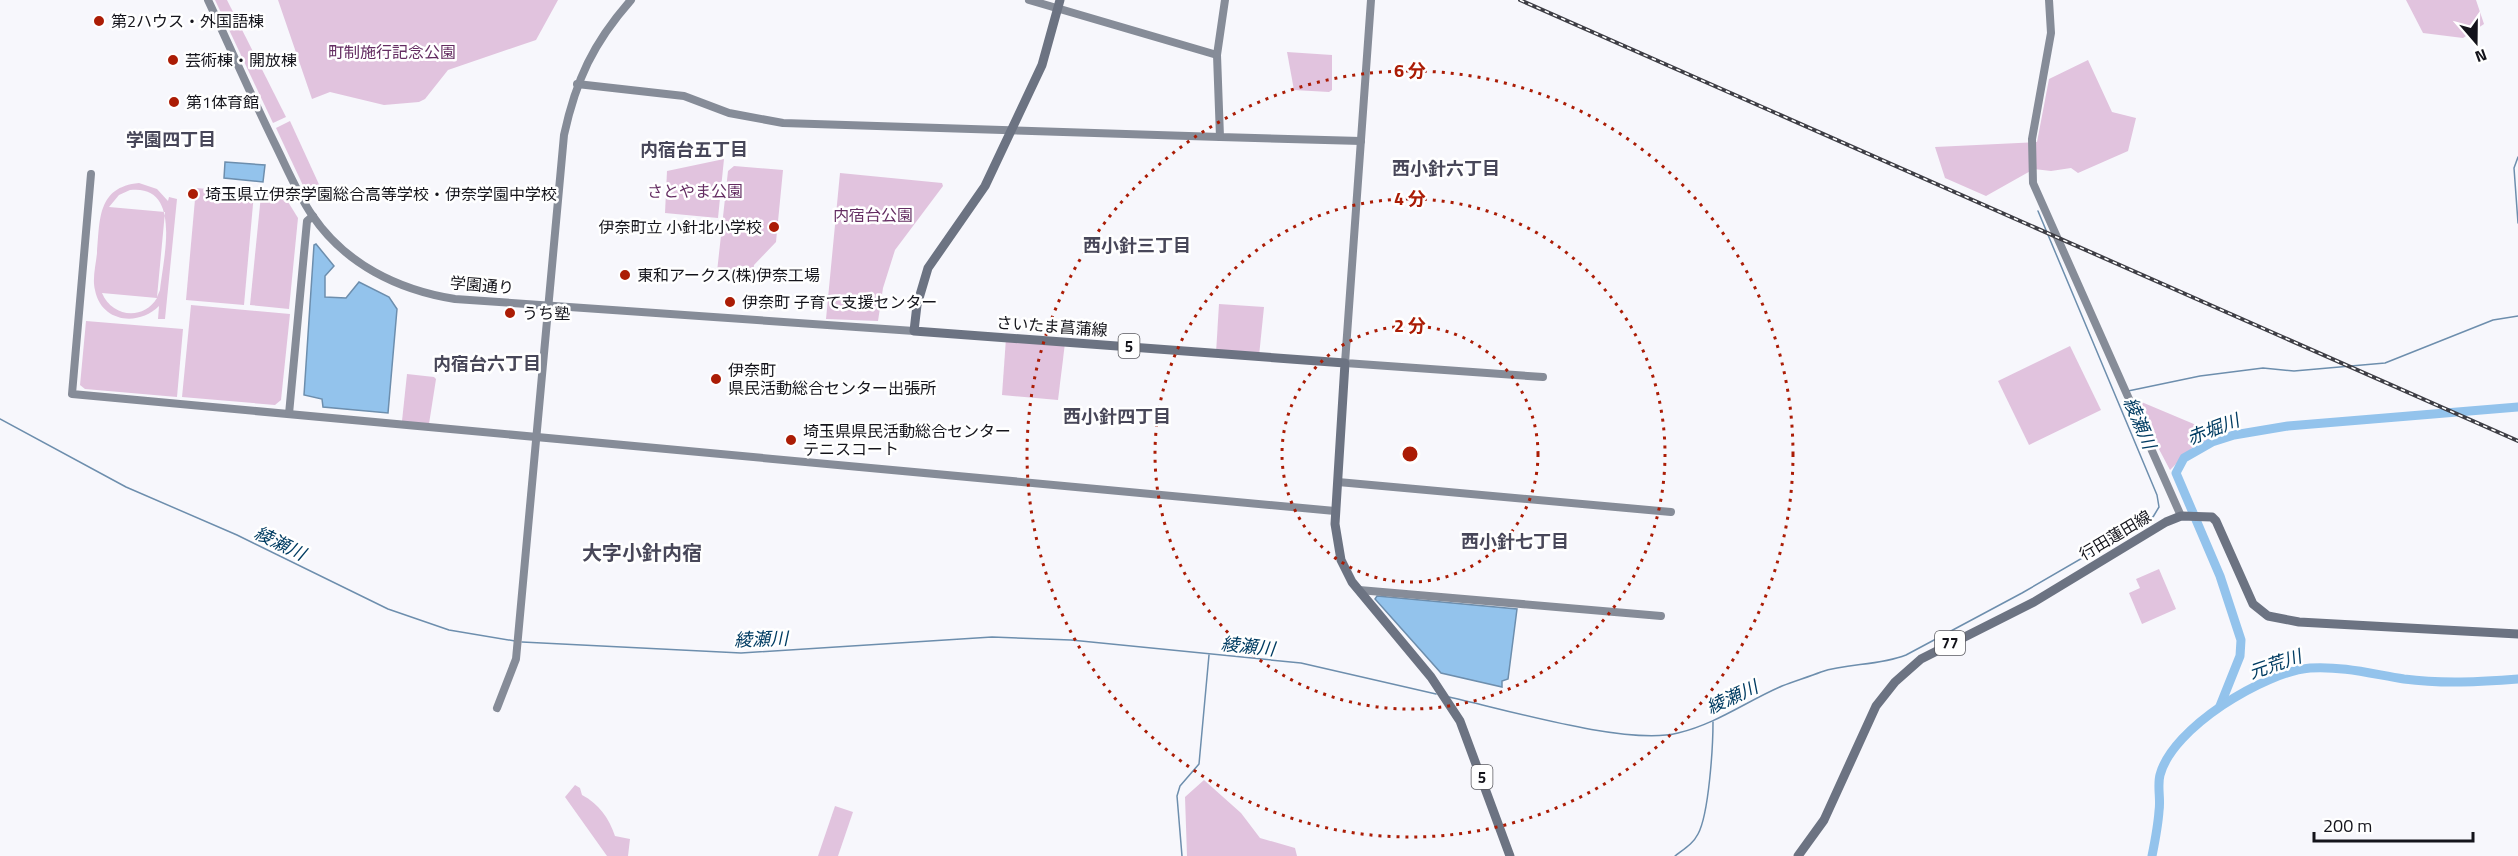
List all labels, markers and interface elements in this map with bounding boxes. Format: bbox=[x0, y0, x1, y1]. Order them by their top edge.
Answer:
place label: 第2ハウス・外国語棟 bbox=[111, 9, 264, 33]
north arrow bbox=[2446, 12, 2506, 72]
marker: 第2ハウス・外国語棟 bbox=[92, 14, 106, 28]
park label: 町制施行記念公園 bbox=[328, 40, 456, 64]
text: N bbox=[2472, 43, 2490, 69]
place label: 芸術棟・開放棟 bbox=[185, 48, 297, 72]
marker: 芸術棟・開放棟 bbox=[166, 53, 180, 67]
text: 6 分 bbox=[1394, 57, 1426, 84]
place label: 第1体育館 bbox=[186, 90, 259, 114]
marker: 第1体育館 bbox=[167, 95, 181, 109]
district label: 学園四丁目 bbox=[126, 126, 216, 153]
district label: 内宿台五丁目 bbox=[640, 136, 748, 163]
district label: 西小針六丁目 bbox=[1392, 155, 1500, 182]
park label: さとやま公園 bbox=[647, 179, 743, 203]
place label: 埼玉県立伊奈学園総合高等学校・伊奈学園中学校 bbox=[205, 182, 557, 206]
text: 4 分 bbox=[1394, 185, 1426, 212]
marker: 埼玉県立伊奈学園総合高等学校・伊奈学園中学校 bbox=[186, 187, 200, 201]
park label: 内宿台公園 bbox=[833, 203, 913, 227]
place label: 伊奈町立 小針北小学校 bbox=[598, 215, 762, 239]
marker: 伊奈町立 小針北小学校 bbox=[767, 220, 781, 234]
district label: 西小針三丁目 bbox=[1083, 232, 1191, 259]
place label: 東和アークス(株)伊奈工場 bbox=[637, 263, 820, 287]
marker: 東和アークス(株)伊奈工場 bbox=[618, 268, 632, 282]
street label: 学園通り bbox=[449, 270, 515, 300]
place label: 伊奈町 子育て支援センター bbox=[742, 290, 938, 314]
marker: 伊奈町 子育て支援センター bbox=[723, 295, 737, 309]
place label: うち塾 bbox=[522, 301, 570, 325]
marker: うち塾 bbox=[503, 306, 517, 320]
street label: さいたま菖蒲線 bbox=[996, 310, 1108, 342]
text: 2 分 bbox=[1394, 312, 1426, 339]
road number: 5 bbox=[1118, 334, 1140, 358]
district label: 内宿台六丁目 bbox=[433, 350, 541, 377]
place label: 伊奈町 県民活動総合センター出張所 bbox=[728, 358, 936, 400]
marker: 伊奈町 県民活動総合センター出張所 bbox=[709, 372, 723, 386]
water label: 綾瀬川 bbox=[2117, 393, 2164, 455]
district label: 西小針四丁目 bbox=[1063, 403, 1171, 430]
water label: 赤堀川 bbox=[2183, 406, 2245, 451]
place label: 埼玉県県民活動総合センター テニスコート bbox=[803, 419, 1011, 461]
marker: 埼玉県県民活動総合センター テニスコート bbox=[784, 433, 798, 447]
centre of rings bbox=[1400, 444, 1420, 464]
street label: 行田蓮田線 bbox=[2075, 504, 2155, 566]
water label: 綾瀬川 bbox=[250, 519, 312, 568]
district label: 西小針七丁目 bbox=[1461, 528, 1569, 555]
district label: 大字小針内宿 bbox=[582, 537, 702, 568]
water label: 綾瀬川 bbox=[734, 624, 790, 653]
water label: 綾瀬川 bbox=[1220, 630, 1278, 662]
road number: 77 bbox=[1935, 631, 1965, 655]
water label: 元荒川 bbox=[2245, 642, 2307, 686]
water label: 綾瀬川 bbox=[1702, 673, 1764, 721]
road number: 5 bbox=[1472, 765, 1492, 789]
scale bar bbox=[2314, 805, 2473, 843]
text: 200 m bbox=[2323, 812, 2372, 839]

